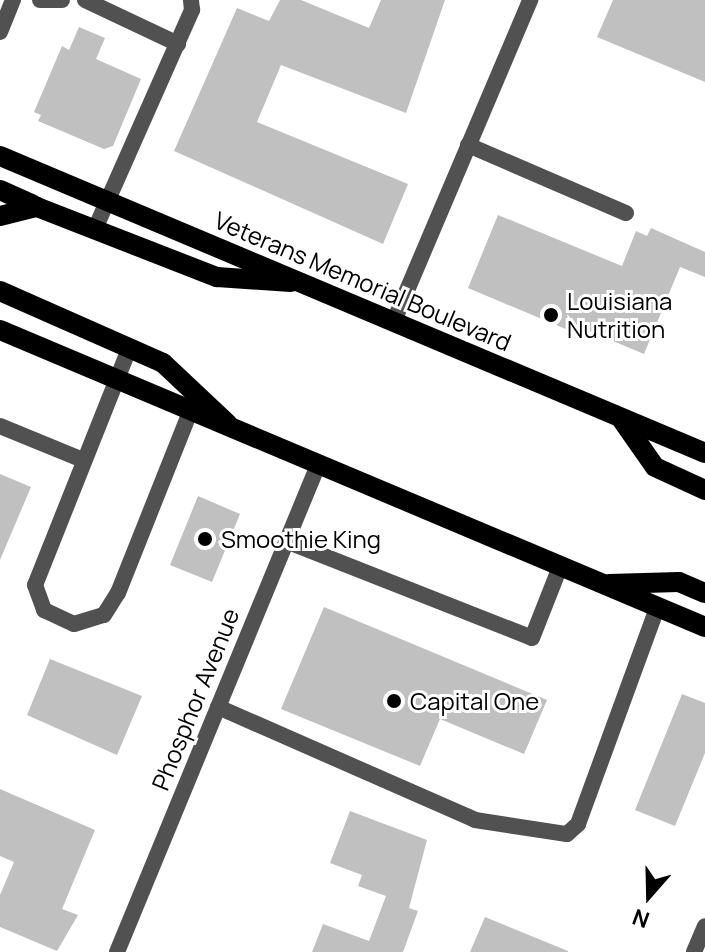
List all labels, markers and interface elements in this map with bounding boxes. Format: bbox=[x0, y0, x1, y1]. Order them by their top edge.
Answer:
street label: Veterans Memorial Boulevard bbox=[210, 205, 516, 357]
place label: Louisiana Nutrition bbox=[567, 287, 672, 343]
marker: Louisiana Nutrition bbox=[542, 306, 560, 324]
place label: Smoothie King bbox=[221, 525, 381, 553]
marker: Smoothie King bbox=[196, 530, 214, 548]
street label: Phosphor Avenue bbox=[145, 604, 245, 794]
place label: Capital One bbox=[410, 687, 539, 715]
marker: Capital One bbox=[385, 692, 403, 710]
north arrow bbox=[609, 856, 689, 936]
text: N bbox=[628, 902, 653, 935]

